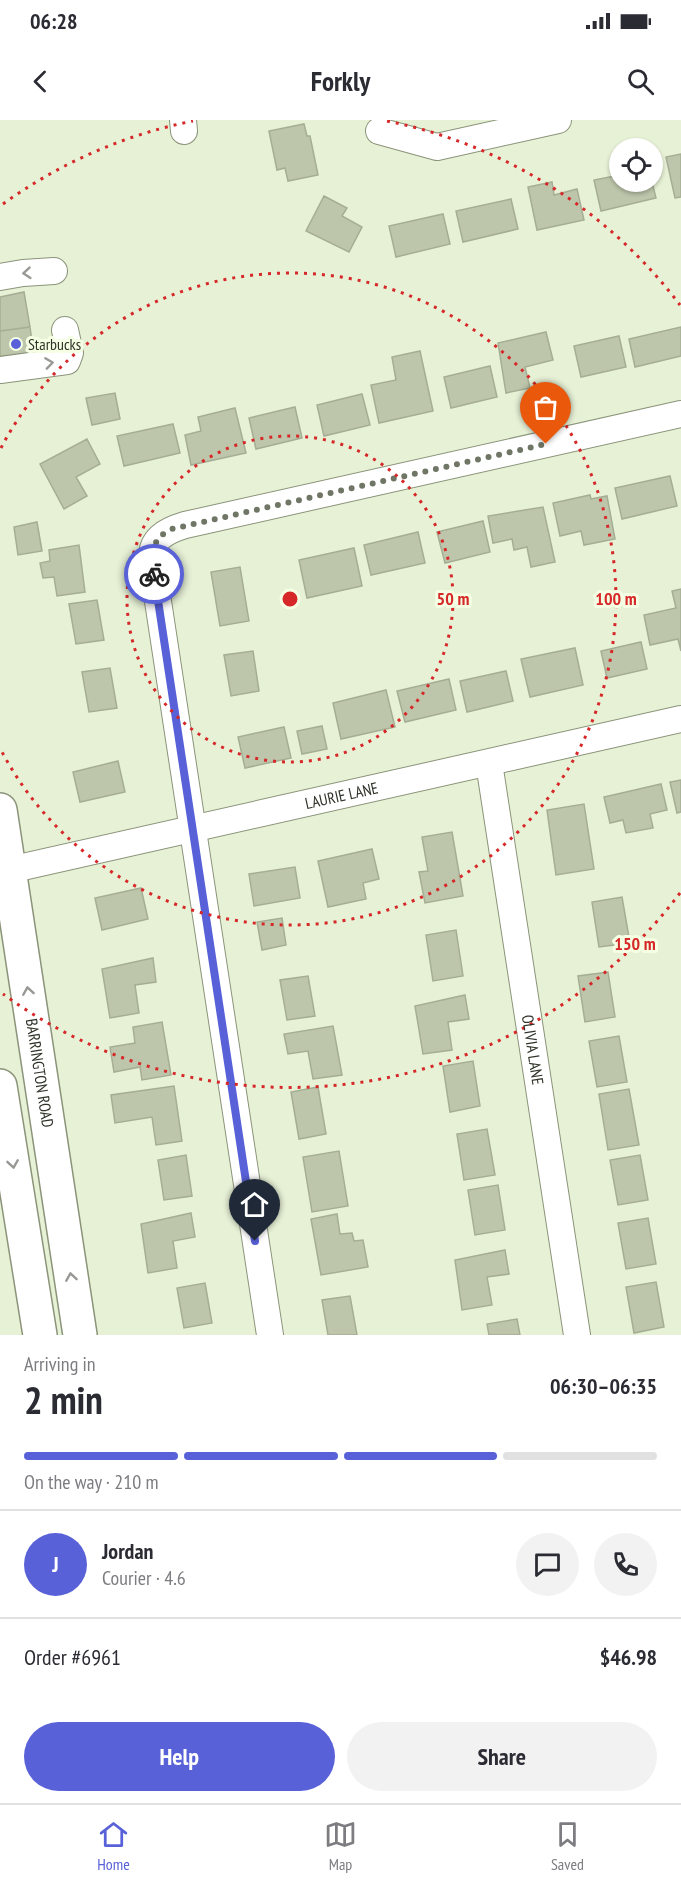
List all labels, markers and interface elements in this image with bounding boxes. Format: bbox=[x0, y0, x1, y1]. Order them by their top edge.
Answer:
text: 06:28 bbox=[30, 7, 78, 35]
text: Forkly bbox=[311, 64, 370, 98]
icon: back bbox=[24, 65, 57, 98]
icon: search bbox=[624, 65, 657, 98]
map controls bbox=[609, 138, 663, 192]
button: locate bbox=[609, 138, 663, 192]
one-way arrow bbox=[22, 266, 31, 279]
place label: Starbucks bbox=[28, 334, 81, 354]
marker: Starbucks bbox=[9, 337, 23, 351]
one-way arrow bbox=[45, 358, 54, 370]
pin bbox=[520, 382, 571, 444]
icon: bag bbox=[529, 391, 562, 424]
courier bbox=[124, 544, 184, 604]
icon: bike bbox=[138, 558, 171, 591]
text: 50 m bbox=[437, 587, 469, 610]
text: 100 m bbox=[595, 587, 637, 610]
centre of rings bbox=[280, 589, 300, 609]
street label: LAURIE LANE bbox=[303, 777, 380, 813]
text: 150 m bbox=[614, 932, 656, 955]
one-way arrow bbox=[22, 986, 34, 996]
street label: OLIVIA LANE bbox=[518, 1013, 548, 1086]
street label: BARRINGTON ROAD bbox=[22, 1017, 58, 1129]
one-way arrow bbox=[6, 1160, 18, 1169]
pin bbox=[229, 1179, 280, 1241]
icon: home bbox=[238, 1188, 271, 1221]
one-way arrow bbox=[65, 1273, 77, 1282]
text: Arriving in bbox=[24, 1351, 96, 1377]
text: 06:30–06:35 bbox=[550, 1372, 657, 1400]
text: 2 min bbox=[24, 1374, 103, 1425]
text: On the way · 210 m bbox=[24, 1469, 159, 1495]
button: chat bbox=[516, 1533, 579, 1596]
button: phone bbox=[594, 1533, 657, 1596]
text: Jordan bbox=[102, 1537, 153, 1565]
text: J bbox=[52, 1550, 59, 1578]
text: Courier · 4.6 bbox=[102, 1565, 186, 1591]
text: Order #6961 bbox=[24, 1643, 121, 1671]
text: $46.98 bbox=[600, 1643, 657, 1671]
button: Help bbox=[24, 1722, 335, 1791]
button: Share bbox=[347, 1722, 657, 1791]
tab: Home bbox=[97, 1818, 130, 1874]
tab: Map bbox=[324, 1818, 357, 1874]
tab: Saved bbox=[551, 1818, 584, 1874]

